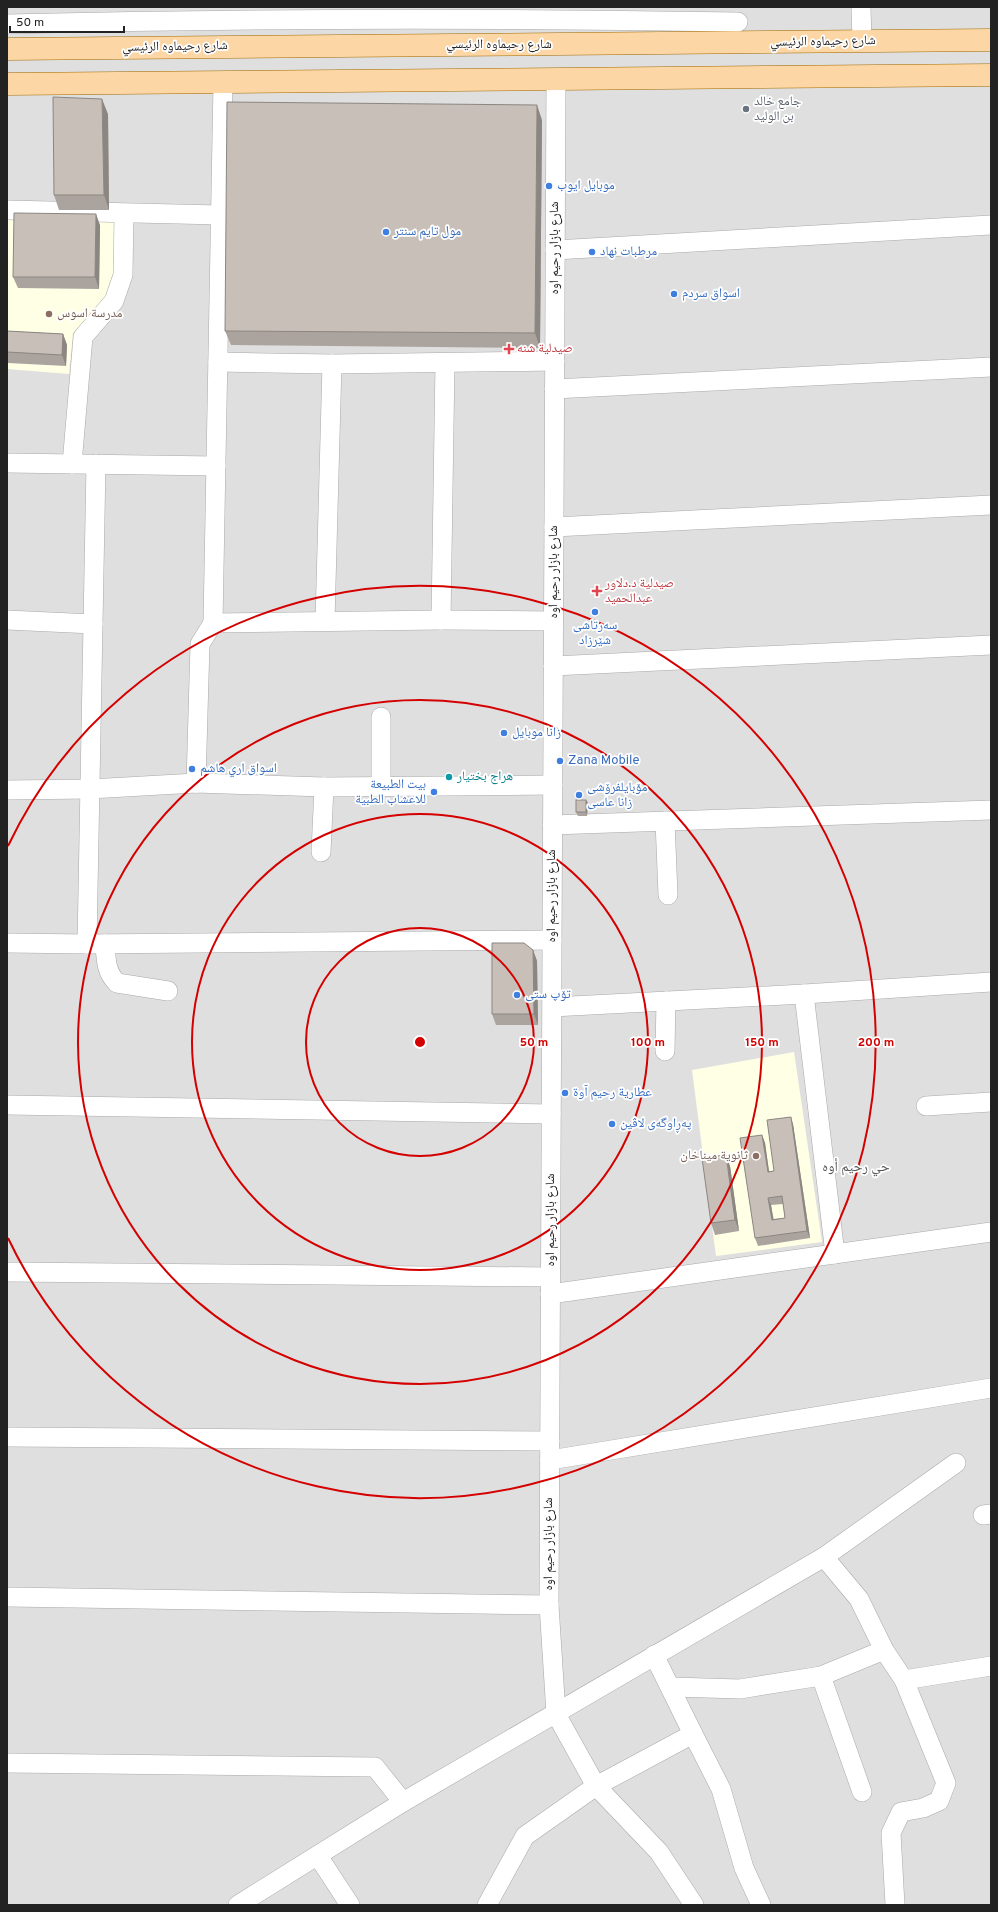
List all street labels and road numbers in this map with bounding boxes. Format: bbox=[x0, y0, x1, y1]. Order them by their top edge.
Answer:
street label: شارع رحيماوه الرئيسي bbox=[770, 33, 876, 52]
street label: شارع رحيماوه الرئيسي bbox=[446, 37, 552, 54]
street label: شارع رحيماوه الرئيسي bbox=[122, 38, 228, 57]
street label: شارع بازار رحيم اوه bbox=[547, 201, 563, 295]
street label: شارع بازار رحيم اوه bbox=[546, 525, 562, 619]
street label: شارع بازار رحيم اوه bbox=[544, 849, 560, 943]
street label: شارع بازار رحيم اوه bbox=[543, 1173, 559, 1267]
street label: شارع بازار رحيم اوه bbox=[541, 1497, 557, 1591]

